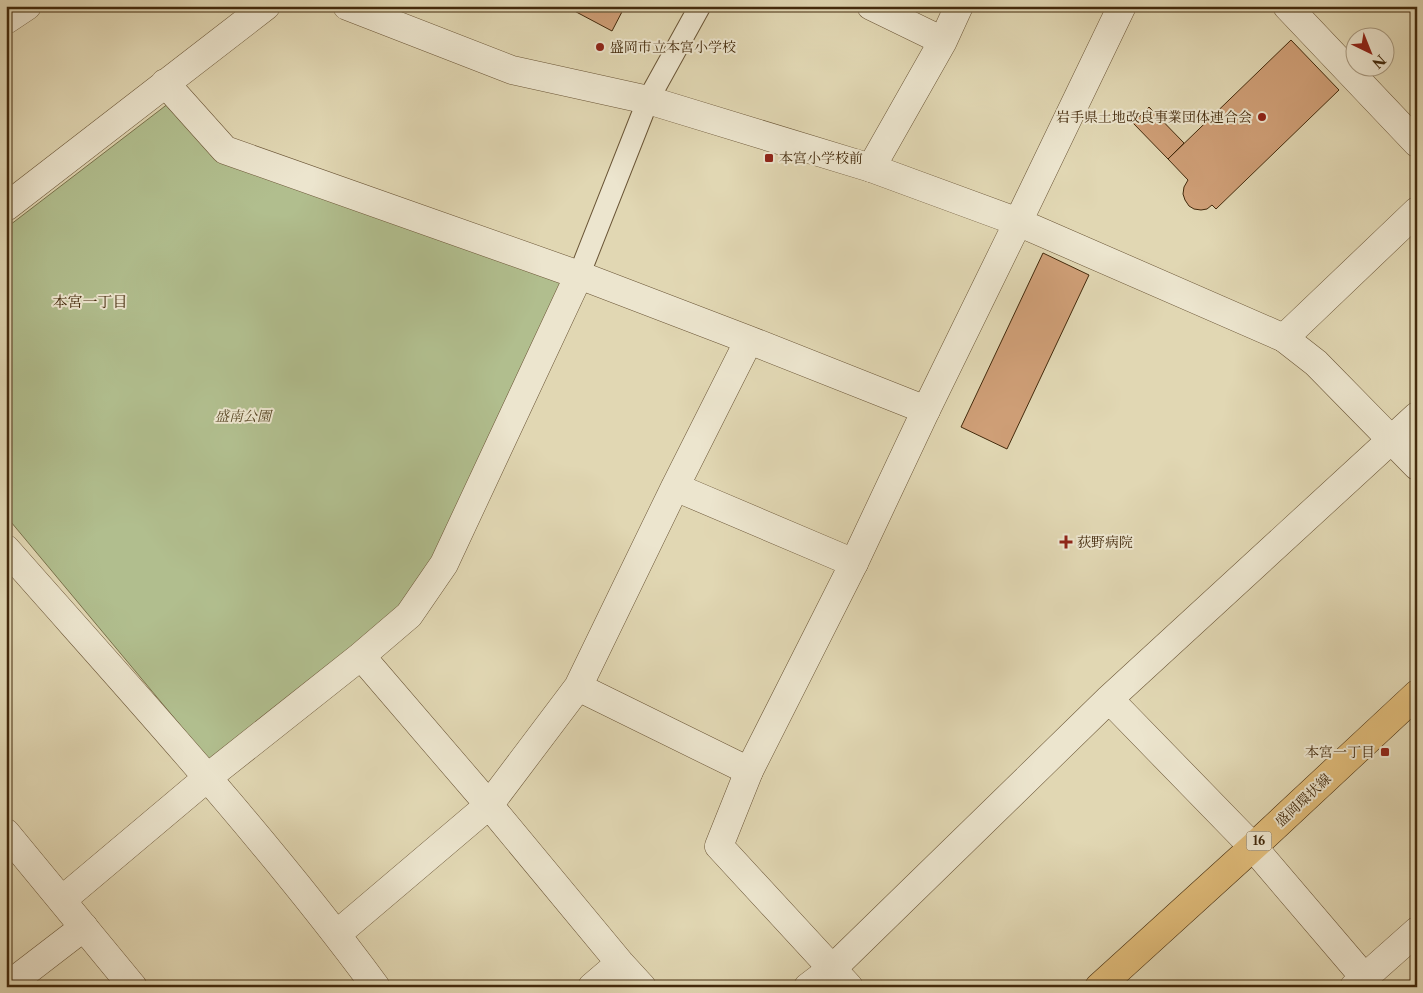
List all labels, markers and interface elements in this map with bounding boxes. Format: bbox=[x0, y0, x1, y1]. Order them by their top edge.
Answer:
north arrow bbox=[1346, 28, 1396, 78]
place label: 盛岡市立本宮小学校 bbox=[610, 38, 736, 56]
marker: 盛岡市立本宮小学校 bbox=[594, 41, 606, 53]
text: N bbox=[1368, 51, 1389, 72]
place label: 岩手県土地改良事業団体連合会 bbox=[1056, 108, 1252, 126]
marker: 岩手県土地改良事業団体連合会 bbox=[1256, 111, 1268, 123]
place label: 本宮小学校前 bbox=[779, 149, 863, 167]
marker: 本宮小学校前 bbox=[763, 152, 775, 164]
district label: 本宮一丁目 bbox=[52, 292, 128, 311]
park label: 盛南公園 bbox=[215, 407, 273, 425]
place label: 荻野病院 bbox=[1077, 533, 1133, 551]
marker: 荻野病院 bbox=[1059, 535, 1073, 549]
place label: 本宮一丁目 bbox=[1305, 743, 1375, 761]
marker: 本宮一丁目 bbox=[1379, 746, 1391, 758]
street label: 盛岡環状線 bbox=[1271, 770, 1335, 830]
road number: 16 bbox=[1246, 831, 1272, 850]

